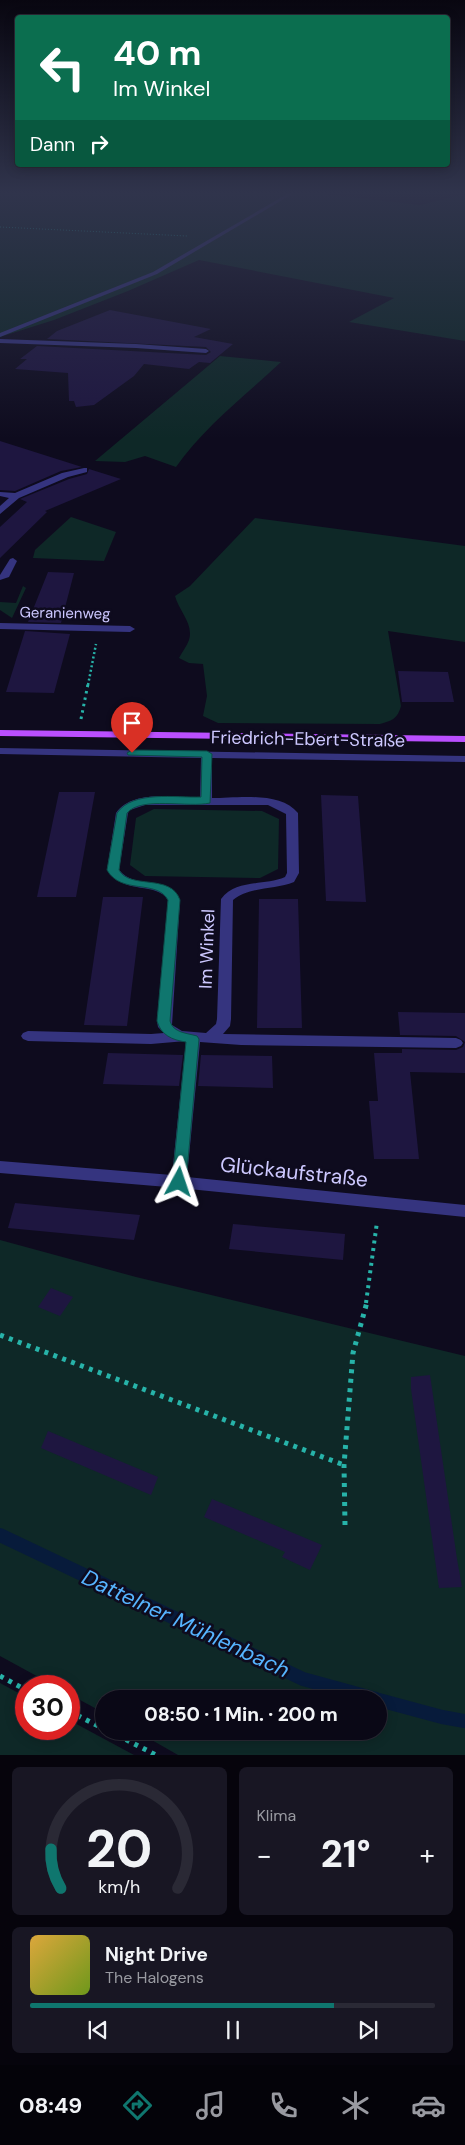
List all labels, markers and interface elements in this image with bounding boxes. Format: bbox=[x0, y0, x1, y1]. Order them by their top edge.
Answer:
text: 40 m bbox=[113, 30, 202, 76]
icon: left bbox=[30, 35, 95, 100]
text: Im Winkel bbox=[113, 74, 211, 103]
icon: right bbox=[85, 130, 113, 158]
text: Dann bbox=[30, 132, 75, 157]
street label: Geranienweg bbox=[19, 602, 111, 624]
pin bbox=[111, 702, 153, 753]
icon: arrive bbox=[118, 709, 146, 737]
street label: Friedrich-Ebert-Straße bbox=[211, 725, 405, 753]
street label: Im Winkel bbox=[194, 909, 220, 989]
street label: Glückaufstraße bbox=[219, 1150, 369, 1194]
position arrow bbox=[152, 1155, 204, 1207]
water label: Dattelner Mühlenbach bbox=[77, 1563, 294, 1684]
speed limit sign: 30 bbox=[15, 1675, 80, 1740]
text: 08:50 · 1 Min. · 200 m bbox=[144, 1702, 338, 1727]
text: Klima bbox=[257, 1805, 296, 1826]
text: 20 bbox=[86, 1815, 152, 1883]
text: 21° bbox=[321, 1829, 371, 1879]
text: − bbox=[257, 1837, 272, 1874]
text: + bbox=[420, 1837, 435, 1874]
text: km/h bbox=[98, 1875, 140, 1899]
text: Night Drive bbox=[105, 1942, 208, 1967]
text: The Halogens bbox=[105, 1967, 204, 1988]
icon: previous bbox=[84, 2016, 112, 2044]
icon: pause bbox=[219, 2016, 247, 2044]
icon: next bbox=[354, 2016, 382, 2044]
icon: directions bbox=[120, 2088, 155, 2123]
icon: music bbox=[193, 2088, 228, 2123]
icon: phone bbox=[266, 2088, 301, 2123]
icon: climate bbox=[338, 2088, 373, 2123]
icon: car bbox=[411, 2088, 446, 2123]
text: 08:49 bbox=[19, 2091, 82, 2120]

